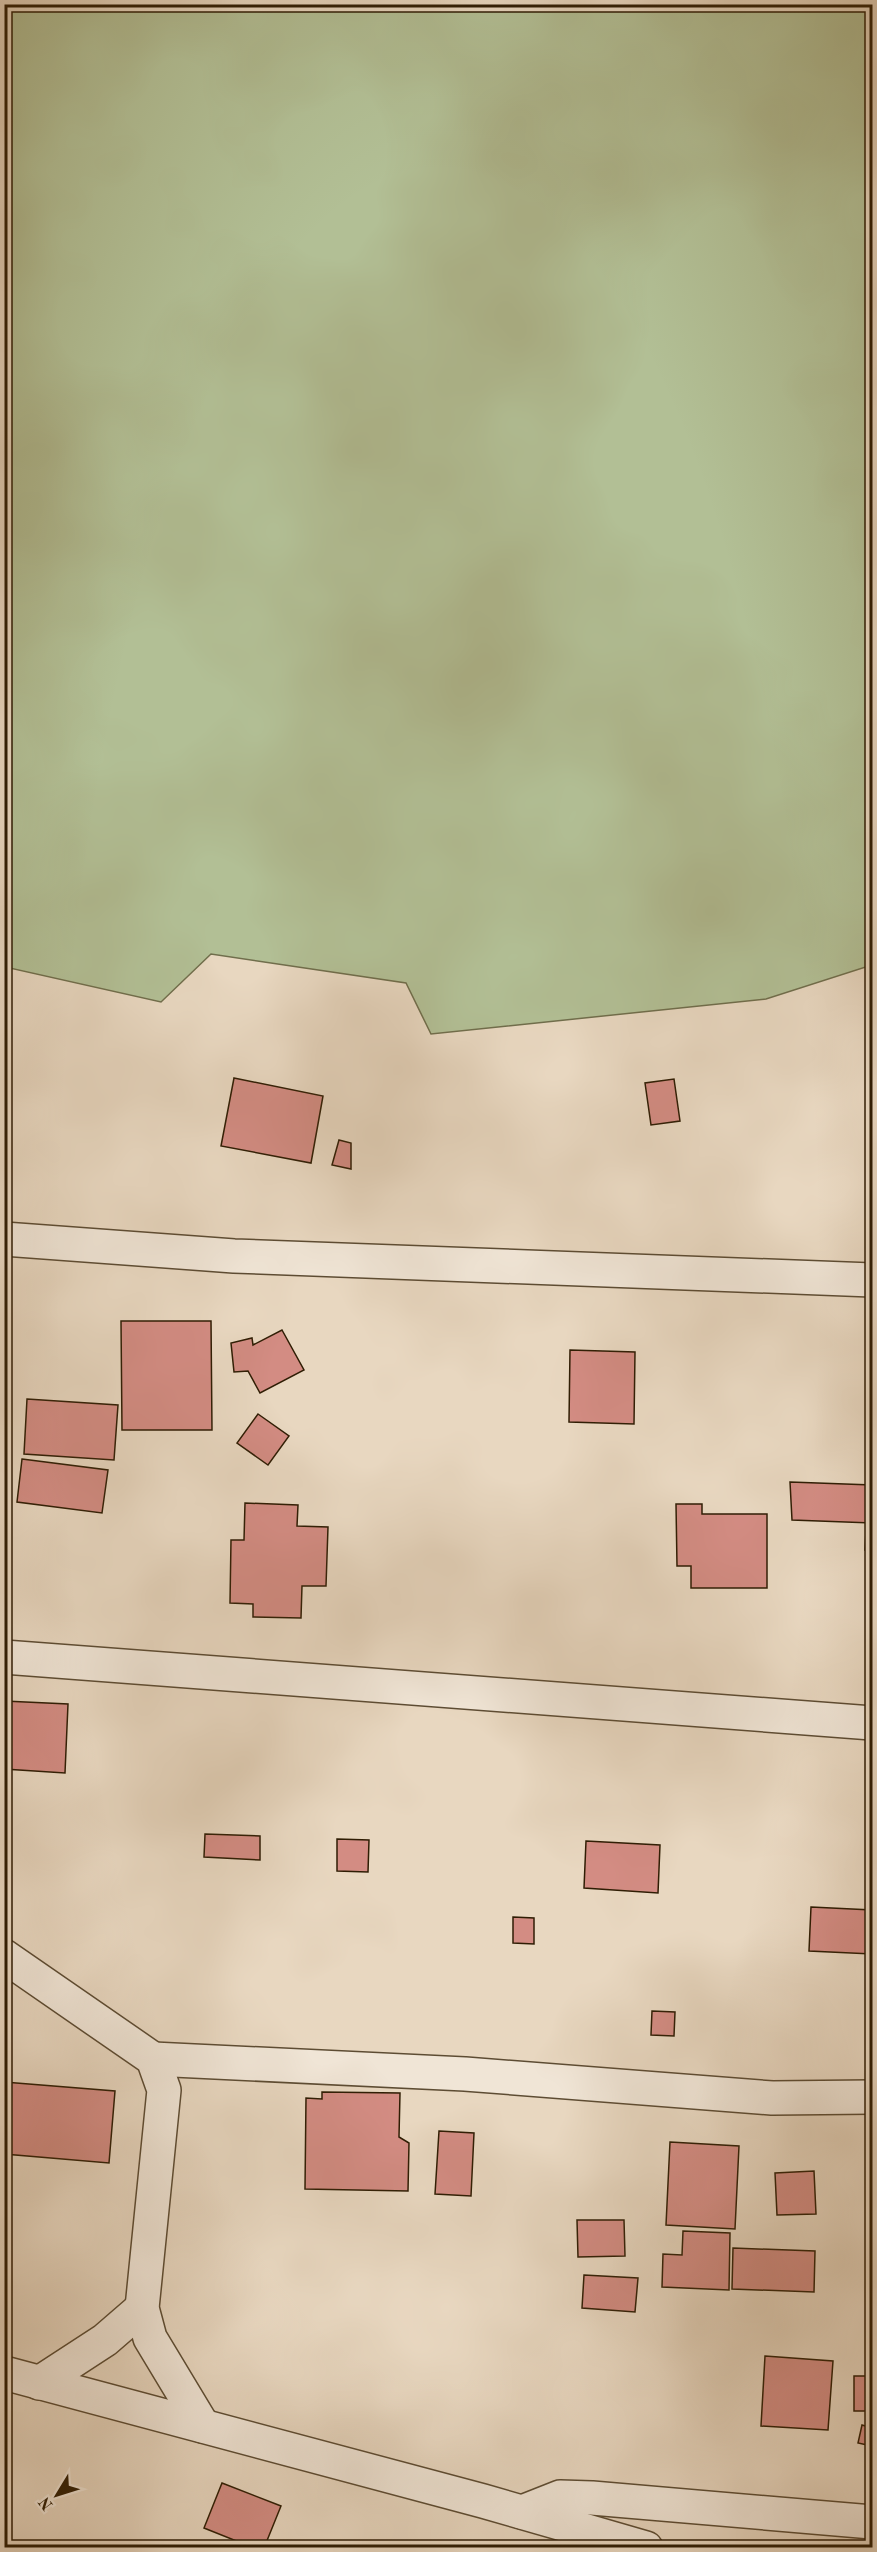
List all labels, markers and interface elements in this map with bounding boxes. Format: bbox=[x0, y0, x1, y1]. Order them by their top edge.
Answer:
north arrow bbox=[27, 2465, 87, 2525]
text: N bbox=[36, 2493, 57, 2513]

